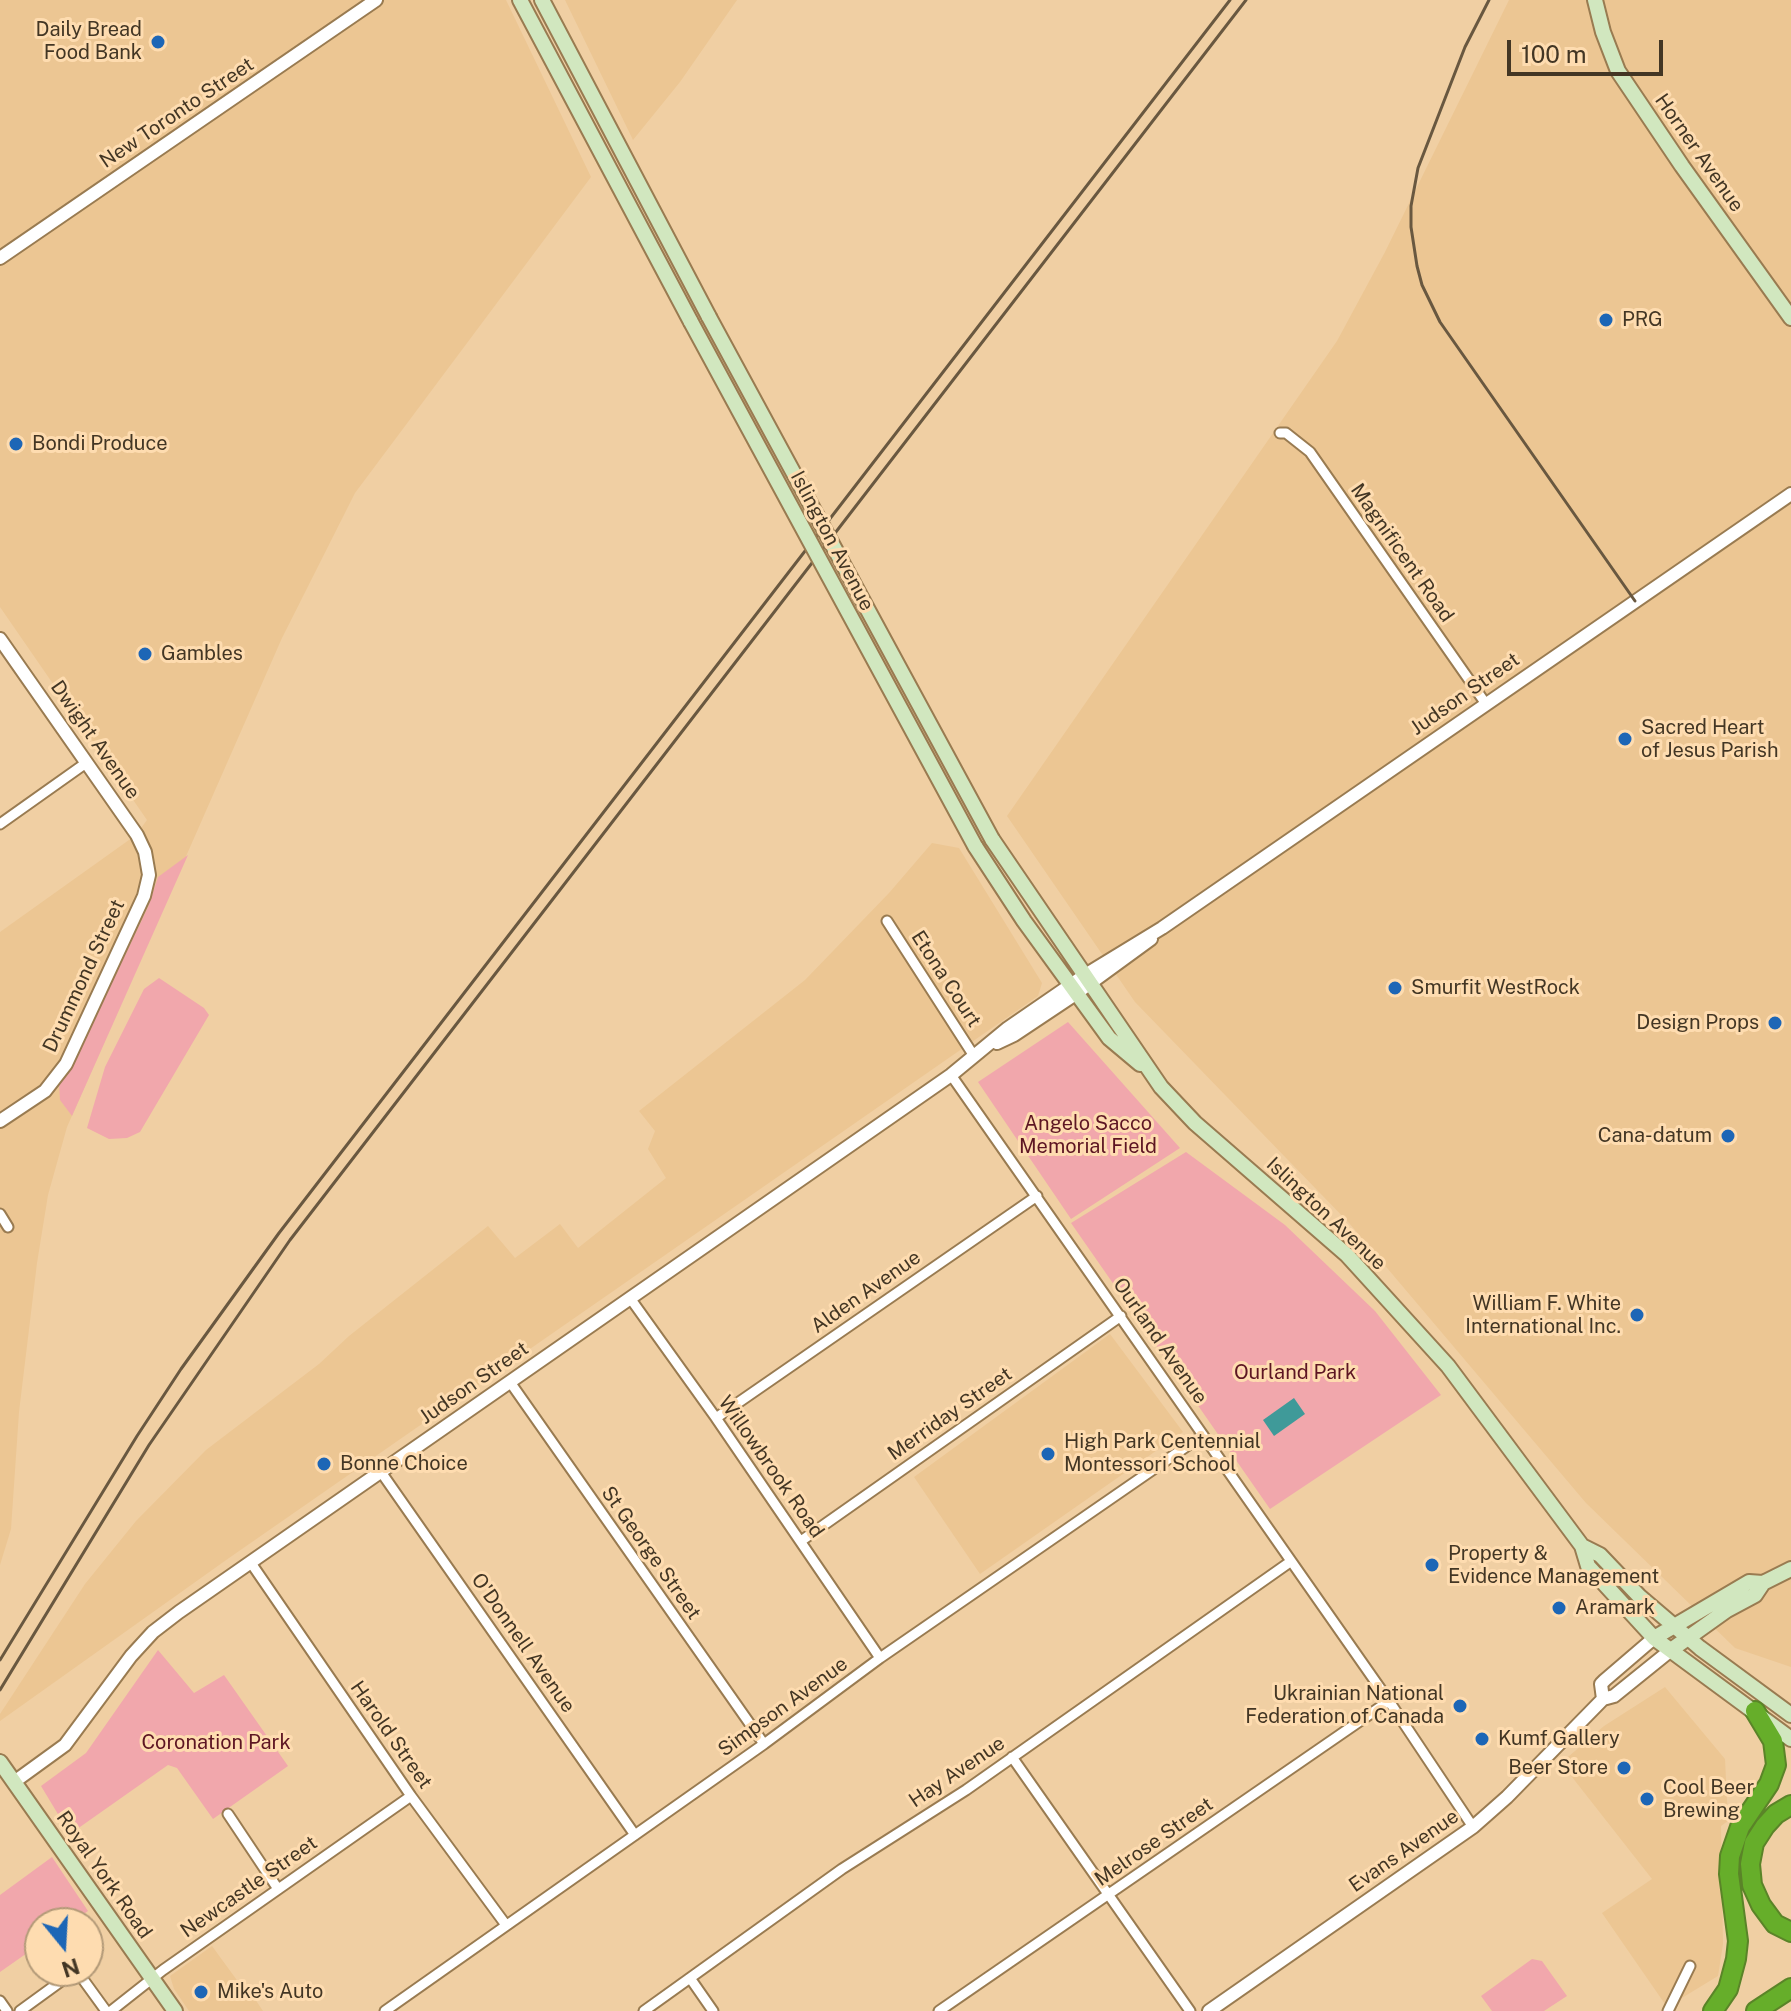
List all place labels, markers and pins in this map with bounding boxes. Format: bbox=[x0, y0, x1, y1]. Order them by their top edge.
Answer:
place label: Daily Bread Food Bank bbox=[36, 18, 142, 65]
marker: Daily Bread Food Bank bbox=[149, 33, 167, 51]
place label: PRG bbox=[1622, 308, 1663, 332]
marker: PRG bbox=[1597, 311, 1615, 329]
place label: Bondi Produce bbox=[32, 432, 168, 456]
marker: Bondi Produce bbox=[7, 435, 25, 453]
place label: Gambles bbox=[161, 642, 243, 666]
marker: Gambles bbox=[136, 645, 154, 663]
place label: Sacred Heart of Jesus Parish bbox=[1641, 716, 1778, 763]
marker: Sacred Heart of Jesus Parish bbox=[1616, 730, 1634, 748]
place label: Smurfit WestRock bbox=[1411, 976, 1580, 1000]
marker: Smurfit WestRock bbox=[1386, 979, 1404, 997]
place label: Design Props bbox=[1636, 1011, 1759, 1035]
marker: Design Props bbox=[1766, 1014, 1784, 1032]
place label: Cana-datum bbox=[1598, 1124, 1712, 1148]
marker: Cana-datum bbox=[1719, 1127, 1737, 1145]
place label: William F. White International Inc. bbox=[1465, 1292, 1621, 1339]
marker: William F. White International Inc. bbox=[1628, 1306, 1646, 1324]
place label: High Park Centennial Montessori School bbox=[1064, 1430, 1261, 1477]
marker: High Park Centennial Montessori School bbox=[1039, 1445, 1057, 1463]
place label: Bonne Choice bbox=[340, 1452, 468, 1476]
marker: Bonne Choice bbox=[315, 1455, 333, 1473]
place label: Property & Evidence Management bbox=[1448, 1542, 1659, 1589]
marker: Property & Evidence Management bbox=[1423, 1556, 1441, 1574]
place label: Aramark bbox=[1575, 1596, 1655, 1620]
marker: Aramark bbox=[1550, 1599, 1568, 1617]
place label: Ukrainian National Federation of Canada bbox=[1245, 1682, 1444, 1729]
marker: Ukrainian National Federation of Canada bbox=[1451, 1697, 1469, 1715]
place label: Kumf Gallery bbox=[1498, 1727, 1620, 1751]
marker: Kumf Gallery bbox=[1473, 1730, 1491, 1748]
place label: Beer Store bbox=[1508, 1756, 1608, 1780]
marker: Beer Store bbox=[1615, 1759, 1633, 1777]
place label: Cool Beer Brewing bbox=[1663, 1776, 1754, 1823]
marker: Cool Beer Brewing bbox=[1638, 1790, 1656, 1808]
place label: Mike's Auto bbox=[217, 1980, 323, 2004]
marker: Mike's Auto bbox=[192, 1983, 210, 2001]

